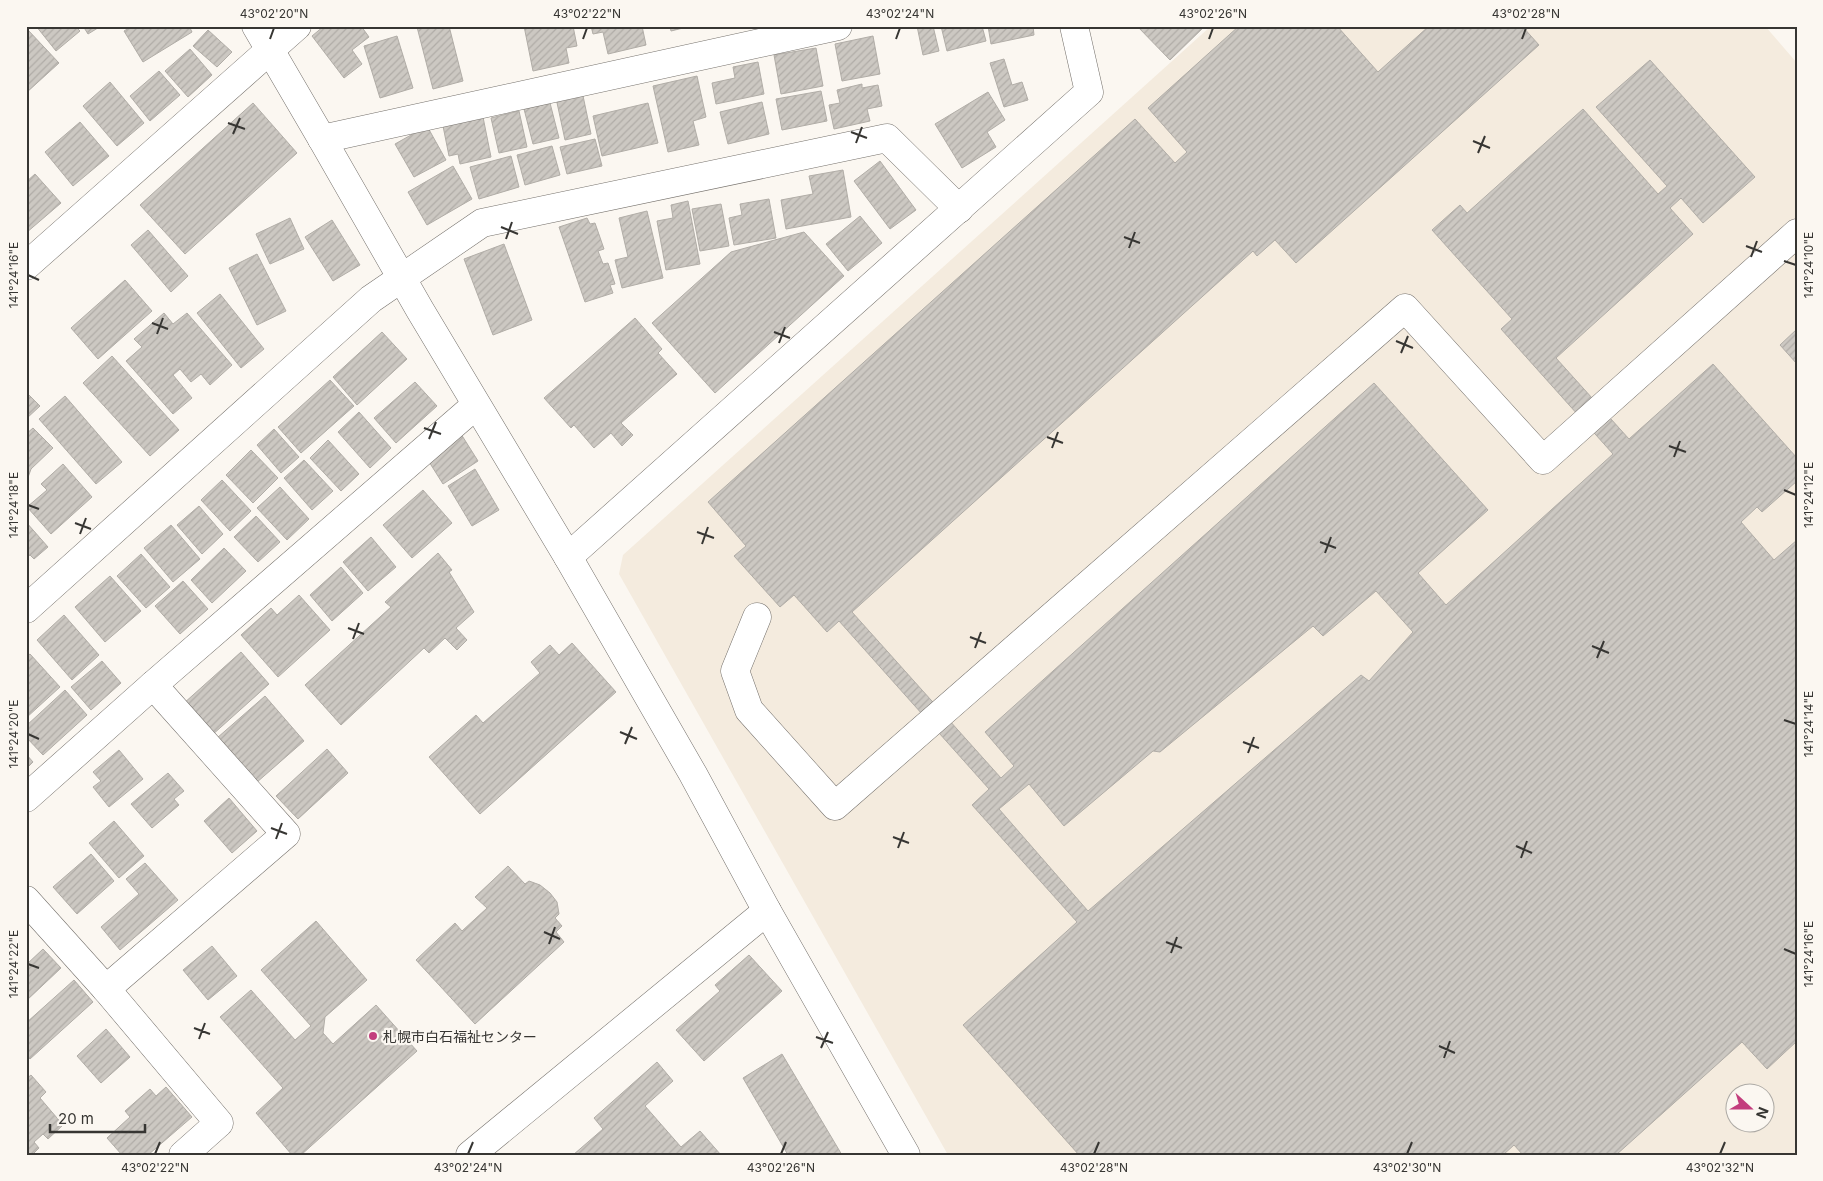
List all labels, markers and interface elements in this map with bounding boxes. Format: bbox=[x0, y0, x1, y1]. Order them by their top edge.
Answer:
text: 43°02'20"N bbox=[240, 6, 308, 21]
text: 43°02'22"N bbox=[553, 6, 621, 21]
text: 43°02'24"N bbox=[866, 6, 934, 21]
text: 43°02'26"N bbox=[1179, 6, 1247, 21]
text: 43°02'28"N bbox=[1492, 6, 1560, 21]
text: 141°24'10"E bbox=[1801, 232, 1816, 298]
text: 141°24'16"E bbox=[6, 242, 21, 308]
text: 141°24'12"E bbox=[1801, 462, 1816, 528]
text: 141°24'18"E bbox=[6, 472, 21, 538]
text: 141°24'14"E bbox=[1801, 691, 1816, 757]
text: 141°24'20"E bbox=[6, 700, 21, 768]
text: 141°24'16"E bbox=[1801, 921, 1816, 987]
text: 141°24'22"E bbox=[6, 930, 21, 998]
place label: 札幌市白石福祉センター bbox=[383, 1028, 537, 1045]
marker: 札幌市白石福祉センター bbox=[367, 1030, 379, 1042]
north arrow bbox=[1726, 1084, 1776, 1134]
scale bar bbox=[50, 1101, 145, 1133]
text: N bbox=[1753, 1105, 1772, 1121]
text: 20 m bbox=[58, 1109, 94, 1128]
text: 43°02'22"N bbox=[121, 1160, 189, 1175]
text: 43°02'24"N bbox=[434, 1160, 502, 1175]
text: 43°02'26"N bbox=[747, 1160, 815, 1175]
text: 43°02'28"N bbox=[1060, 1160, 1128, 1175]
text: 43°02'30"N bbox=[1373, 1160, 1441, 1175]
text: 43°02'32"N bbox=[1686, 1160, 1754, 1175]

